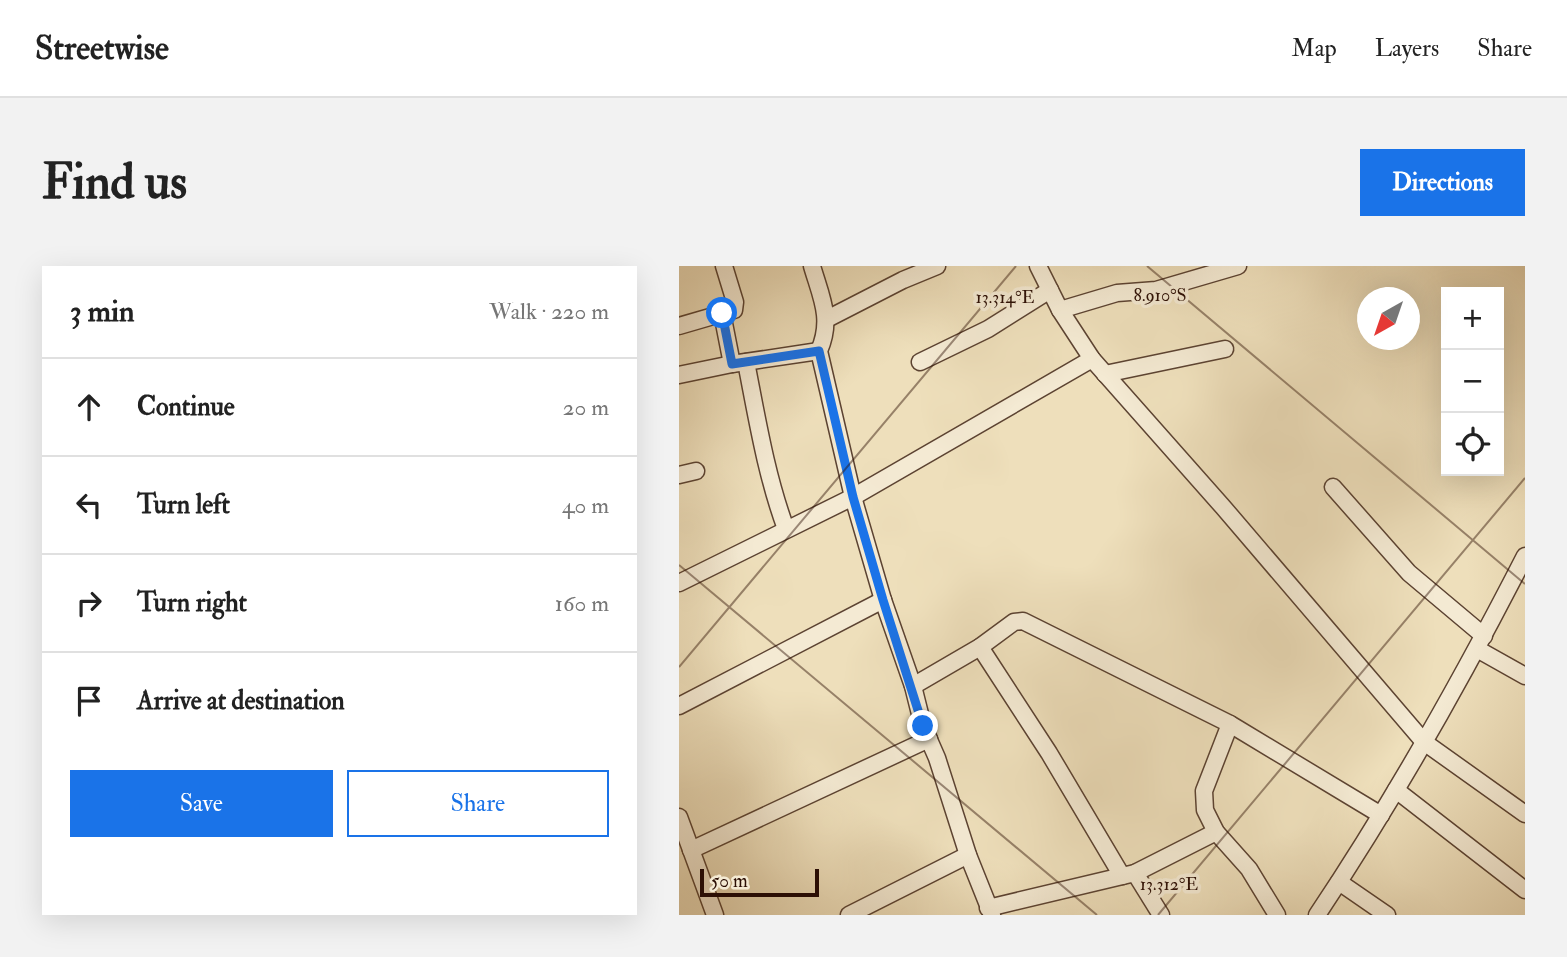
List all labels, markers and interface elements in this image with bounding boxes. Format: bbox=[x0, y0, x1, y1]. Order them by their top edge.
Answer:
text: Streetwise bbox=[35, 28, 169, 69]
text: Map bbox=[1292, 33, 1337, 64]
text: Layers bbox=[1375, 33, 1439, 64]
text: Share bbox=[1477, 33, 1532, 64]
button: Directions bbox=[1360, 149, 1525, 216]
text: Find us bbox=[42, 152, 187, 213]
text: 8.910°S bbox=[1133, 284, 1187, 307]
text: 13.314°E bbox=[975, 286, 1035, 309]
north arrow bbox=[1357, 287, 1420, 350]
map controls bbox=[1441, 287, 1504, 476]
button: + bbox=[1441, 287, 1504, 350]
text: 3 min bbox=[70, 293, 135, 330]
text: Walk · 220 m bbox=[489, 297, 609, 326]
route start bbox=[706, 297, 737, 328]
button: − bbox=[1441, 350, 1504, 413]
icon: ahead bbox=[70, 388, 108, 426]
text: Continue bbox=[137, 391, 235, 423]
text: 20 m bbox=[563, 393, 609, 422]
button: locate bbox=[1441, 413, 1504, 476]
icon: left bbox=[70, 486, 108, 524]
text: Turn left bbox=[137, 489, 230, 521]
text: 40 m bbox=[562, 491, 609, 520]
icon: right bbox=[70, 584, 108, 622]
text: Turn right bbox=[137, 587, 247, 619]
text: 160 m bbox=[555, 589, 609, 618]
icon: arrive bbox=[70, 682, 108, 720]
text: Arrive at destination bbox=[137, 685, 345, 717]
route end bbox=[907, 710, 938, 741]
button: Save bbox=[70, 770, 333, 837]
button: Share bbox=[347, 770, 609, 837]
scale bar bbox=[700, 866, 819, 898]
text: 50 m bbox=[711, 869, 748, 893]
text: 13.312°E bbox=[1140, 873, 1198, 896]

